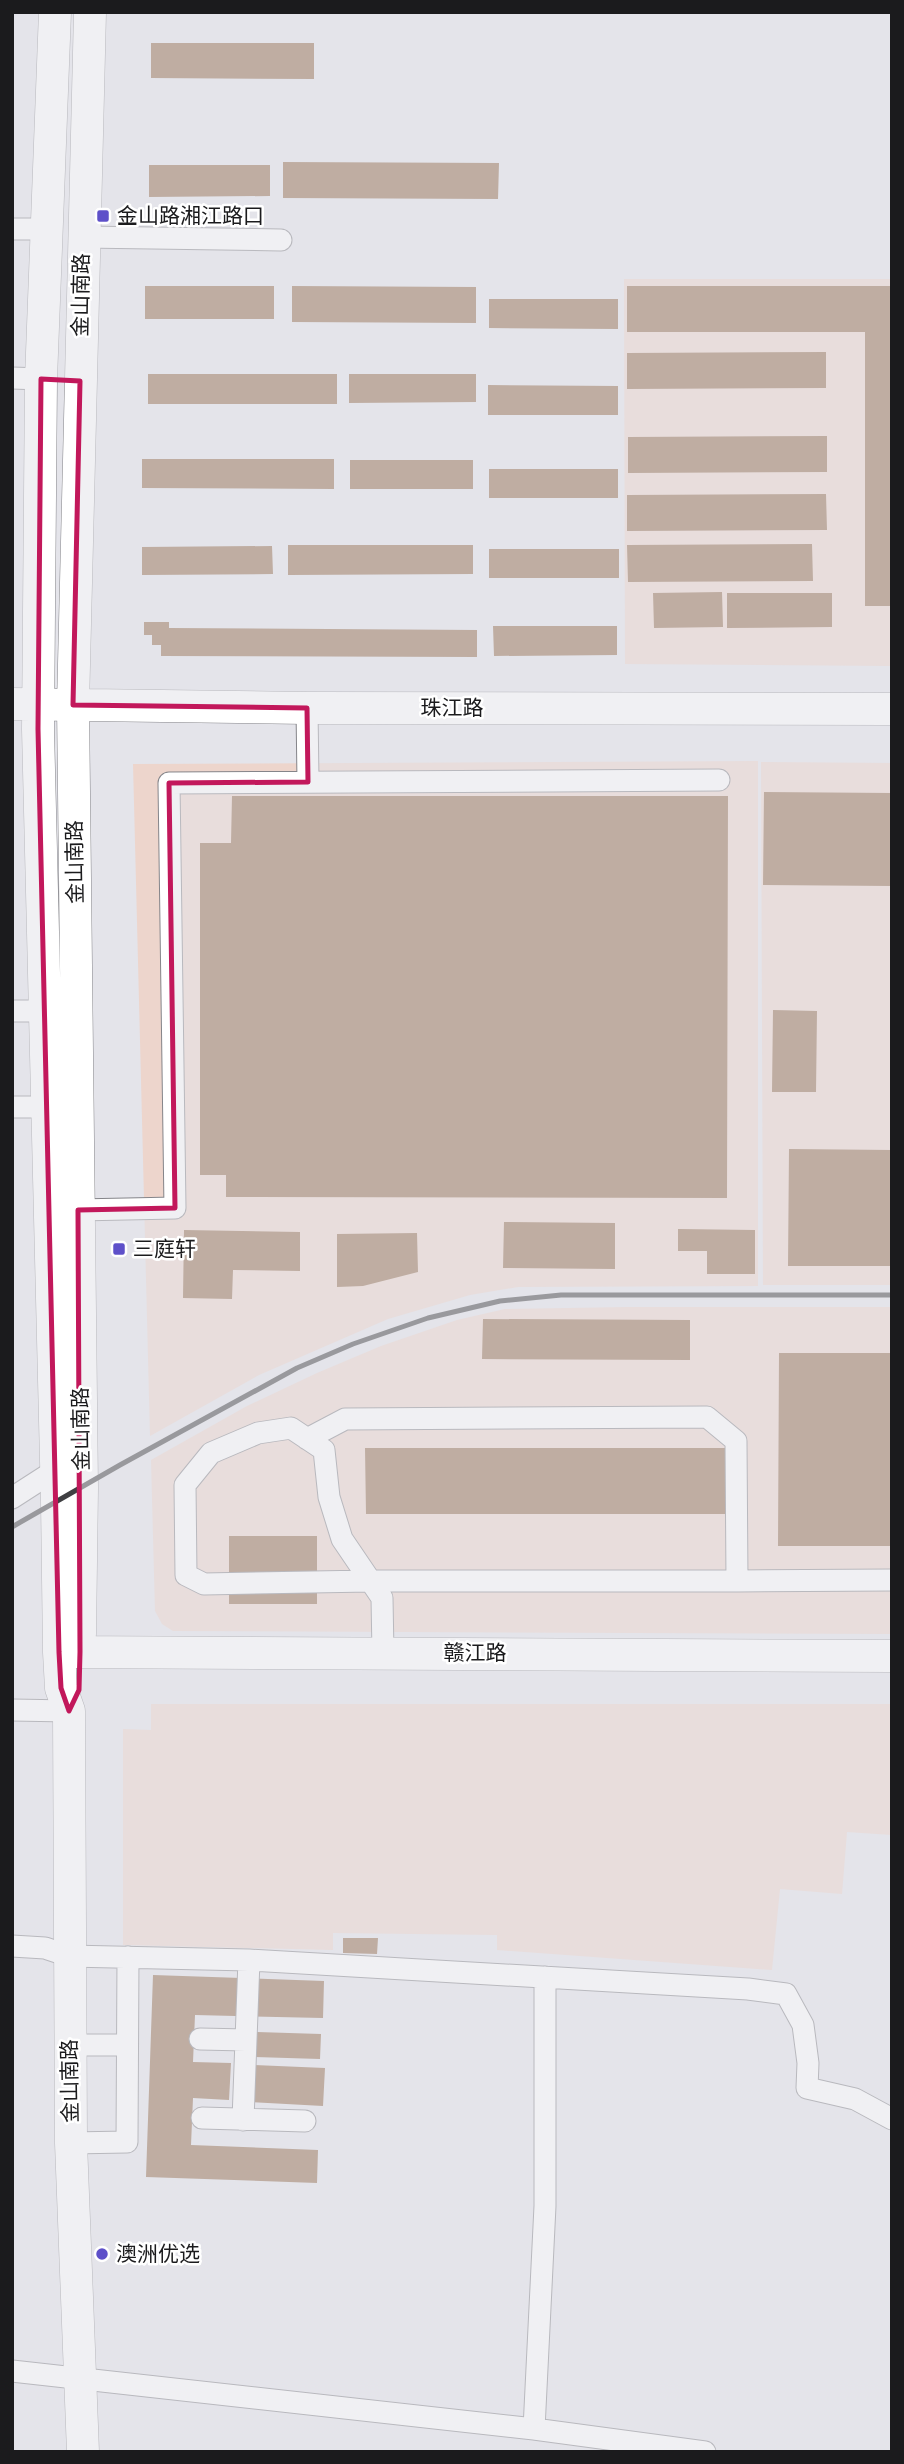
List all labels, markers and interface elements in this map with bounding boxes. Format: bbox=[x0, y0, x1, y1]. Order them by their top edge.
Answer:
place label: 金山路湘江路口 bbox=[117, 201, 264, 231]
marker: 金山路湘江路口 bbox=[95, 208, 111, 224]
street label: 金山南路 bbox=[65, 253, 97, 337]
street label: 珠江路 bbox=[421, 693, 484, 723]
street label: 金山南路 bbox=[59, 820, 91, 904]
place label: 三庭轩 bbox=[133, 1234, 196, 1264]
marker: 三庭轩 bbox=[111, 1241, 127, 1257]
street label: 金山南路 bbox=[65, 1387, 97, 1471]
street label: 赣江路 bbox=[444, 1638, 507, 1668]
street label: 金山南路 bbox=[54, 2039, 86, 2123]
place label: 澳洲优选 bbox=[116, 2239, 200, 2269]
marker: 澳洲优选 bbox=[94, 2246, 110, 2262]

